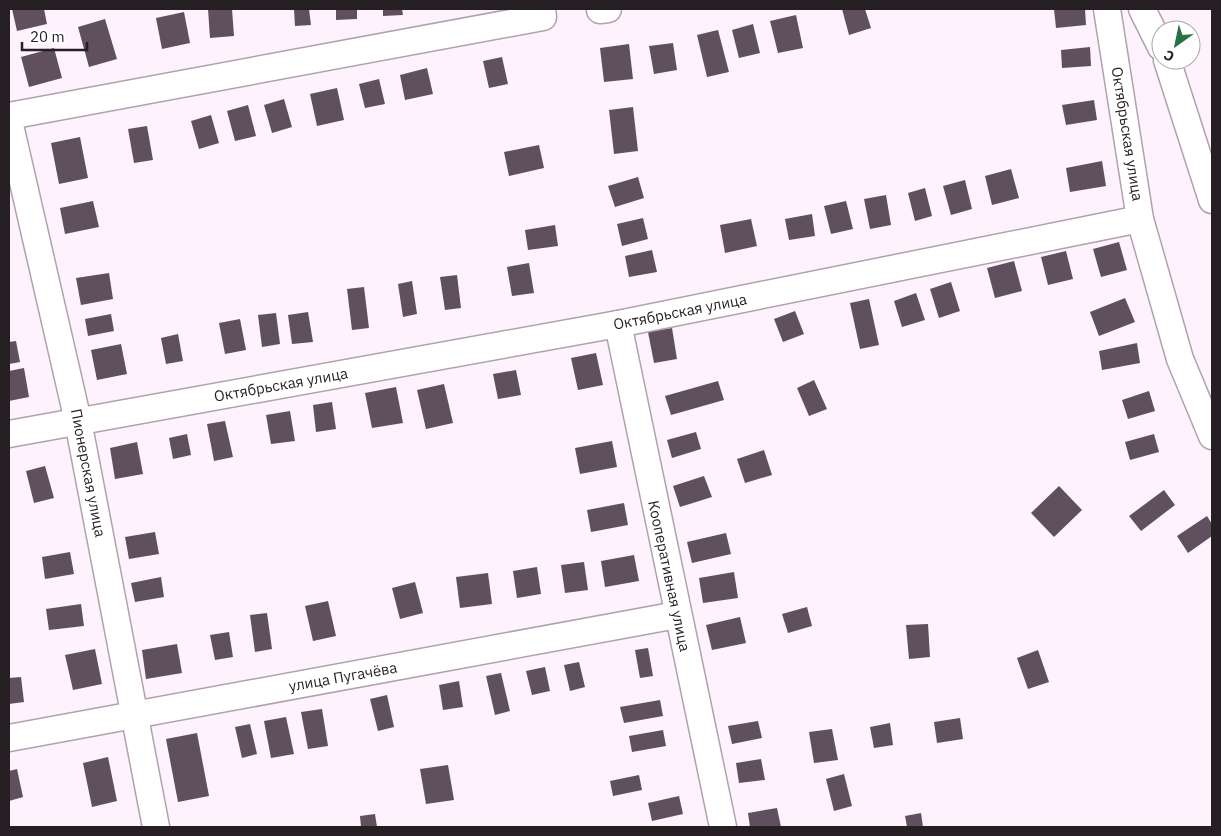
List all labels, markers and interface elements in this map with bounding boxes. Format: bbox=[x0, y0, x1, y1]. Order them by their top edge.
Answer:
scale bar bbox=[22, 20, 88, 52]
north arrow bbox=[1151, 20, 1201, 70]
text: 20 m bbox=[30, 27, 65, 46]
text: С bbox=[1160, 46, 1178, 66]
street label: Октябрьская улица bbox=[1108, 65, 1147, 202]
street label: Октябрьская улица bbox=[612, 289, 748, 334]
street label: Октябрьская улица bbox=[212, 363, 349, 406]
street label: Пионерская улица bbox=[67, 407, 110, 539]
street label: Кооперативная улица bbox=[644, 499, 695, 653]
street label: улица Пугачёва bbox=[287, 658, 399, 695]

